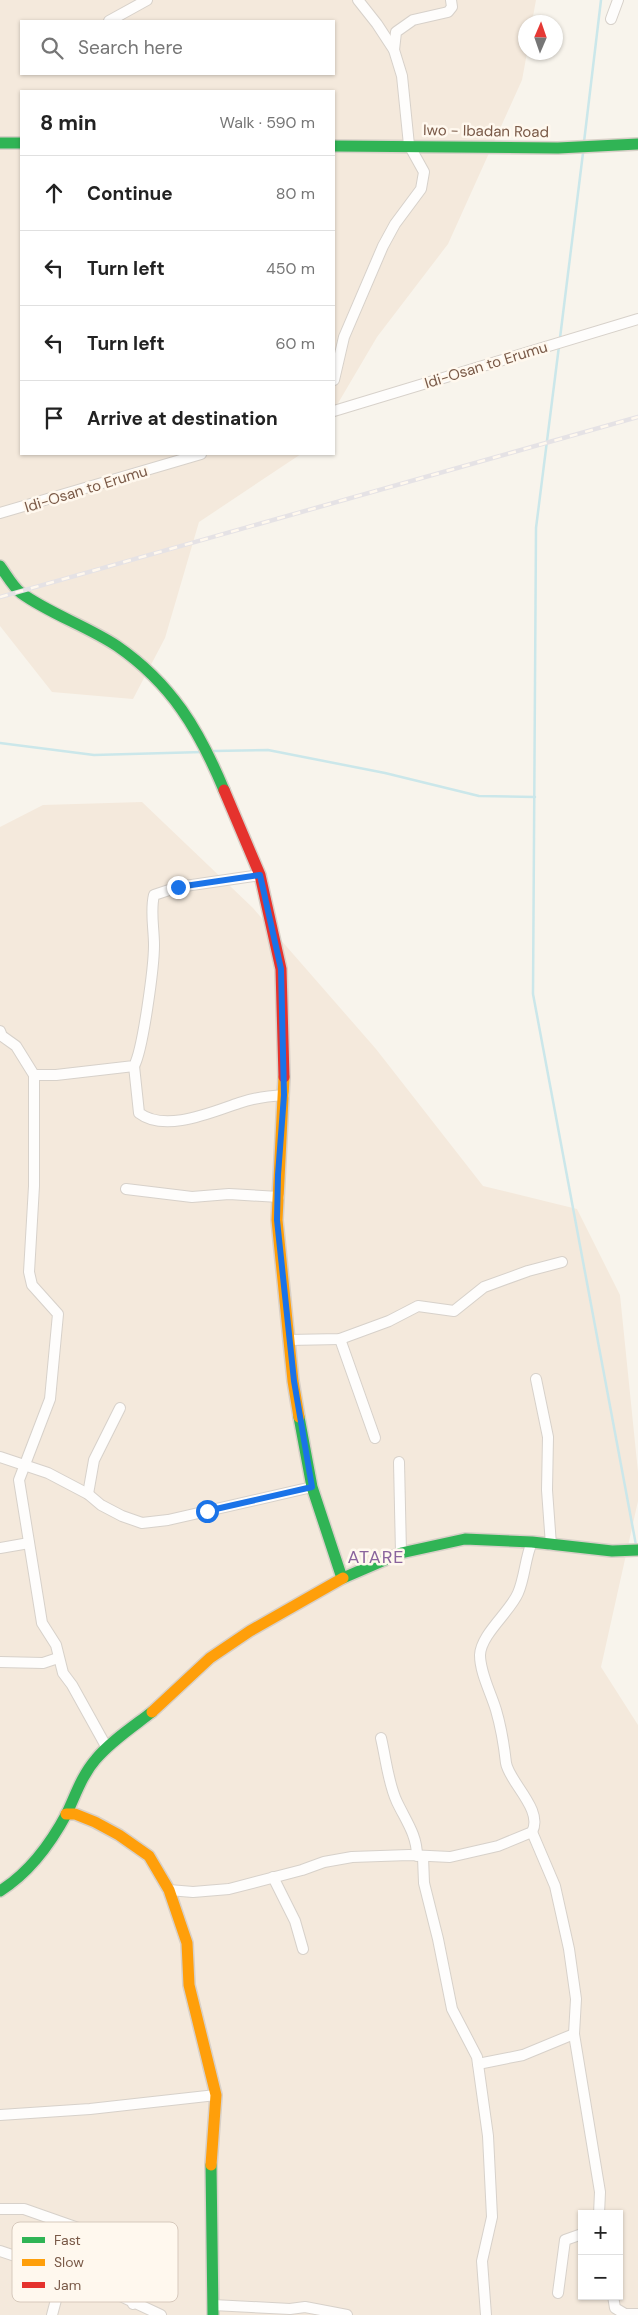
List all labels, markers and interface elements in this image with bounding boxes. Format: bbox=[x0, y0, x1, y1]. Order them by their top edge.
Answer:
north arrow bbox=[518, 15, 563, 60]
search box bbox=[20, 20, 335, 75]
icon: search bbox=[38, 34, 66, 62]
text: Search here bbox=[78, 35, 183, 60]
text: 8 min bbox=[40, 109, 97, 137]
text: Walk · 590 m bbox=[219, 112, 315, 133]
street label: Iwo - Ibadan Road bbox=[423, 120, 549, 142]
icon: ahead bbox=[40, 179, 68, 207]
text: Continue bbox=[87, 181, 173, 206]
text: 80 m bbox=[276, 183, 315, 204]
icon: left bbox=[40, 254, 68, 282]
text: Turn left bbox=[87, 256, 165, 281]
text: 450 m bbox=[266, 258, 315, 279]
icon: left bbox=[40, 329, 68, 357]
text: Turn left bbox=[87, 331, 165, 356]
text: 60 m bbox=[275, 333, 315, 354]
street label: Idi-Osan to Erumu bbox=[422, 337, 550, 393]
icon: arrive bbox=[40, 404, 68, 432]
text: Arrive at destination bbox=[87, 406, 278, 431]
street label: Idi-Osan to Erumu bbox=[22, 461, 150, 517]
route end bbox=[167, 876, 190, 899]
route start bbox=[196, 1500, 219, 1523]
district label: ATARE bbox=[347, 1545, 405, 1569]
map controls bbox=[578, 2210, 623, 2300]
button: + bbox=[578, 2210, 623, 2255]
legend bbox=[12, 2222, 178, 2302]
text: Fast bbox=[54, 2231, 81, 2249]
text: Slow bbox=[54, 2253, 84, 2271]
button: − bbox=[578, 2255, 623, 2300]
text: Jam bbox=[54, 2276, 81, 2294]

